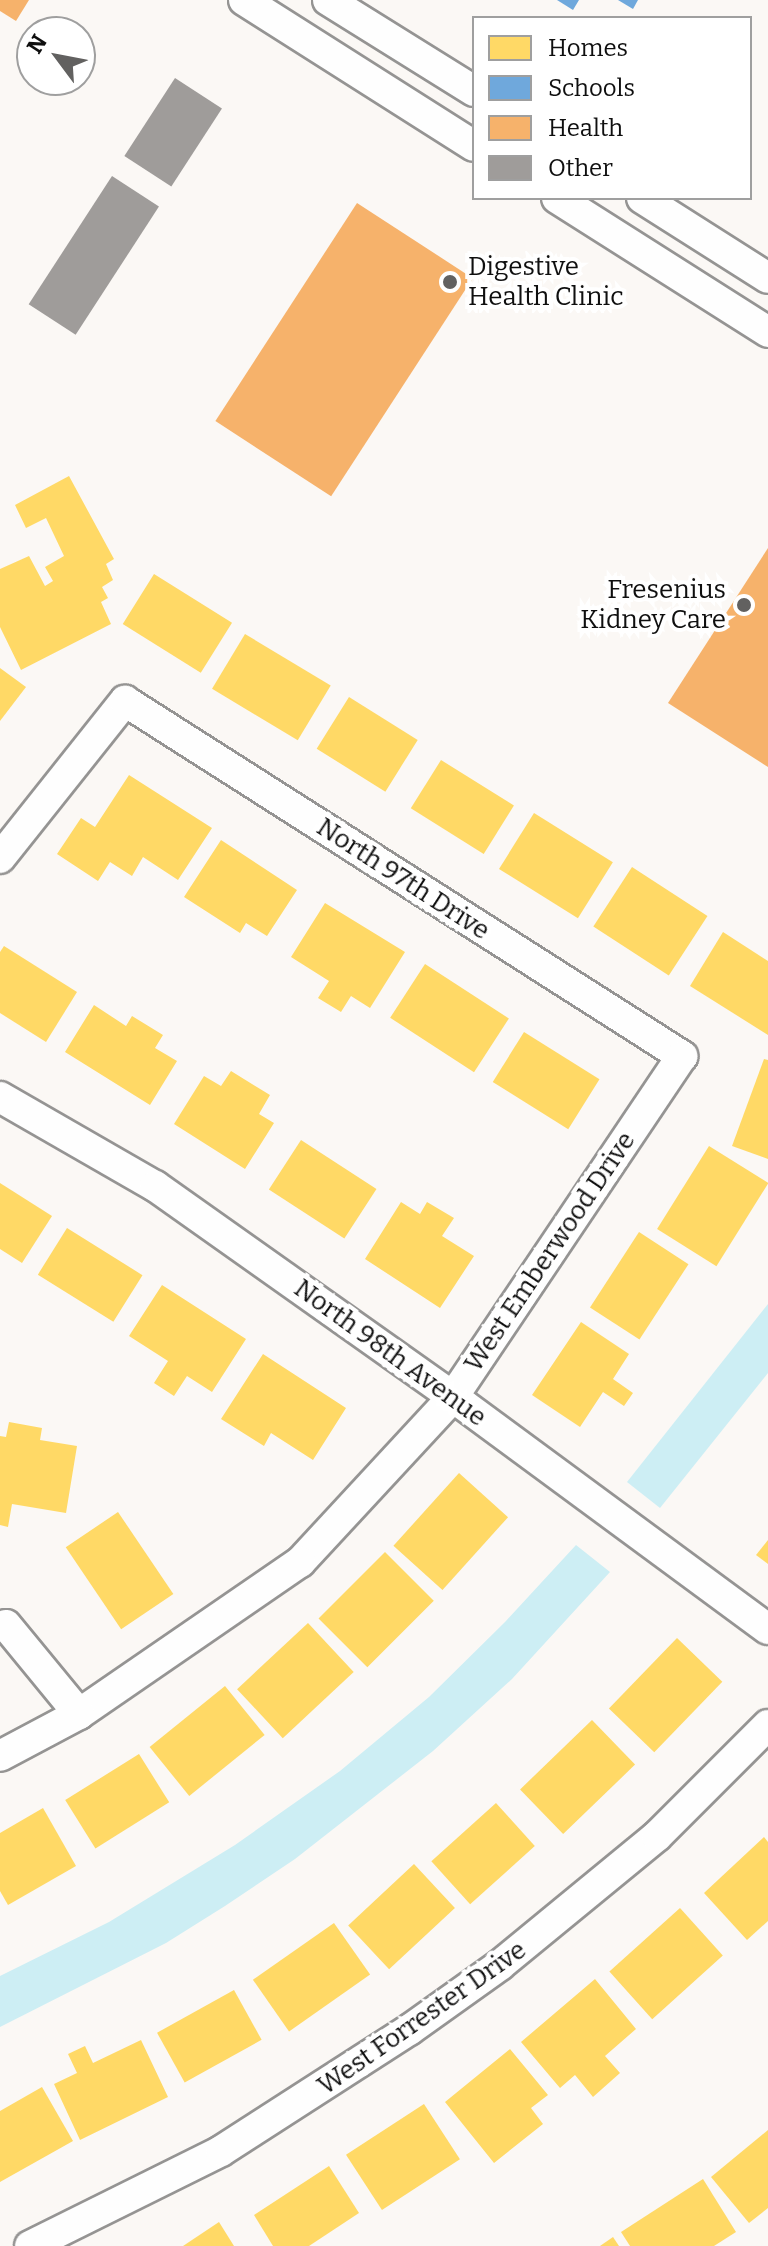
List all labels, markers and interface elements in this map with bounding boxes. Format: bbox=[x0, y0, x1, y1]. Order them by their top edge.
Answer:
north arrow bbox=[16, 16, 96, 96]
legend bbox=[472, 16, 752, 200]
text: N bbox=[21, 30, 53, 58]
text: Homes bbox=[548, 34, 628, 62]
text: Schools bbox=[548, 74, 635, 102]
text: Health bbox=[548, 114, 623, 142]
text: Other bbox=[548, 154, 613, 182]
place label: Digestive Health Clinic bbox=[468, 251, 624, 312]
marker: Digestive Health Clinic bbox=[439, 271, 461, 293]
place label: Fresenius Kidney Care bbox=[580, 574, 726, 636]
marker: Fresenius Kidney Care bbox=[733, 594, 755, 616]
street label: North 97th Drive bbox=[311, 812, 495, 946]
street label: West Emberwood Drive bbox=[458, 1126, 642, 1378]
street label: North 98th Avenue bbox=[288, 1273, 492, 1433]
street label: West Forrester Drive bbox=[312, 1934, 532, 2102]

